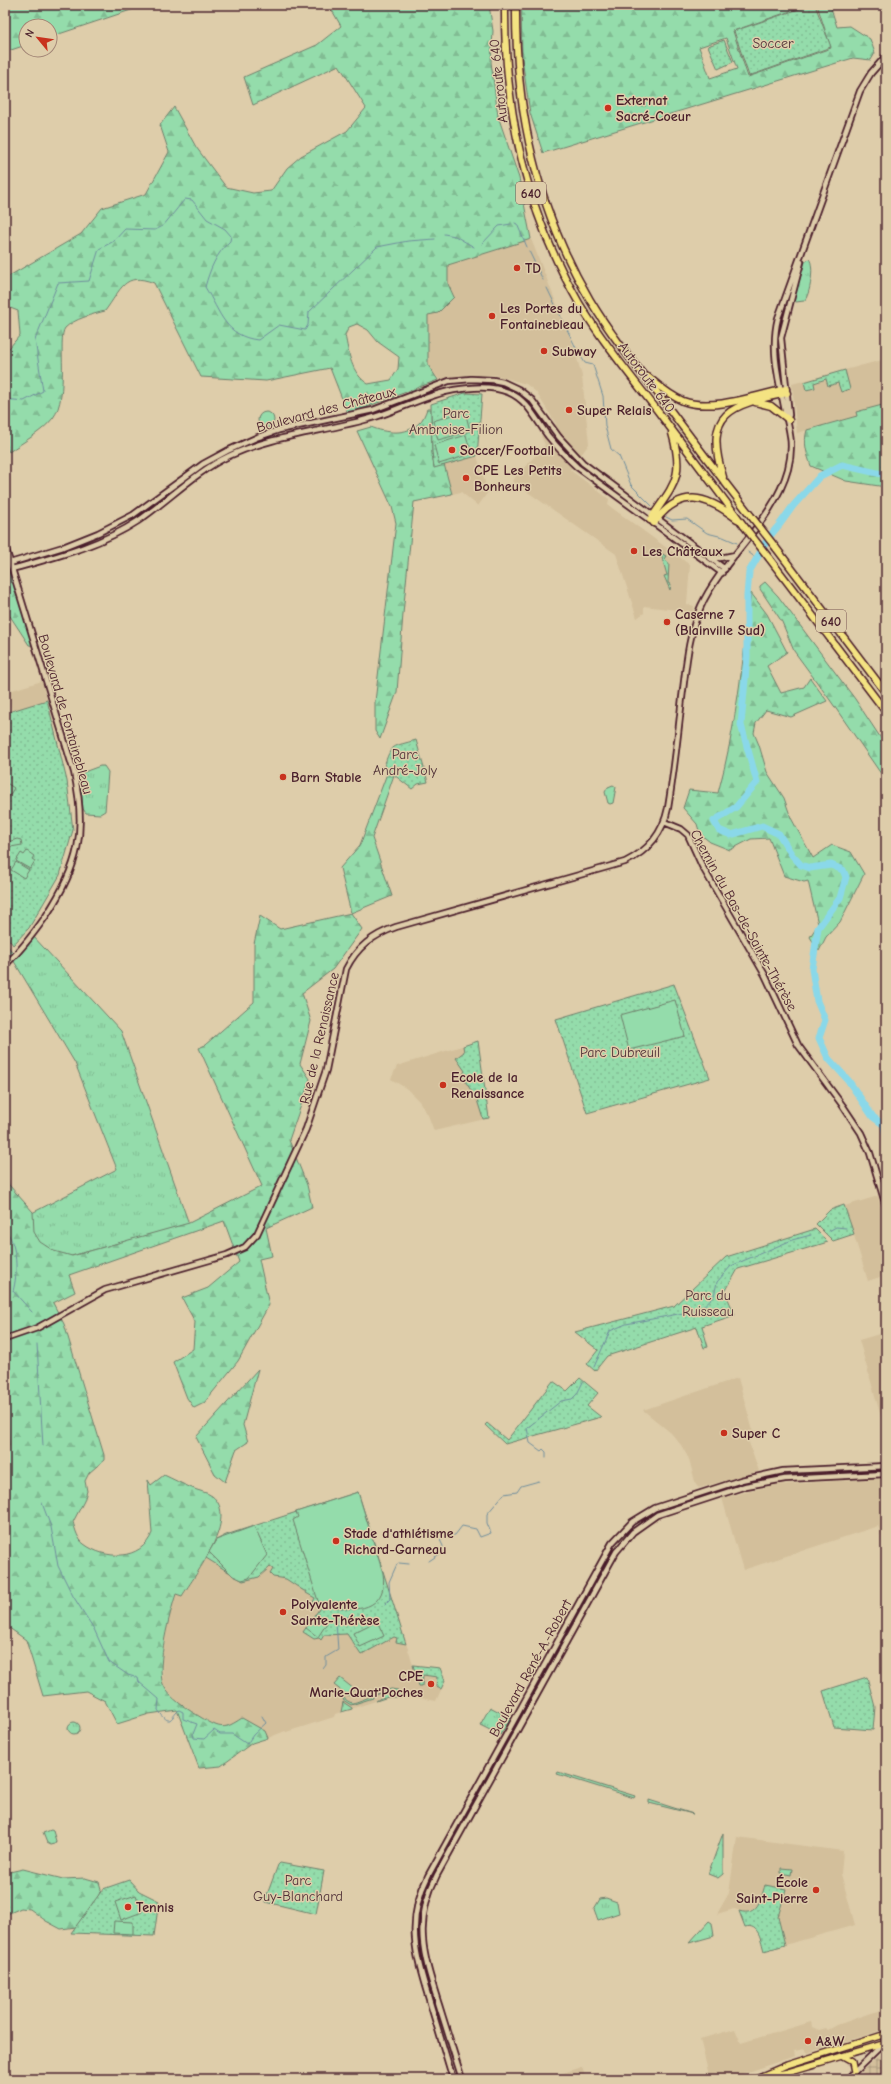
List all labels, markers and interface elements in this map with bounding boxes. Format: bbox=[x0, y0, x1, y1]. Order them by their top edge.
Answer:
north arrow bbox=[18, 18, 58, 58]
text: N bbox=[22, 27, 37, 40]
park label: Soccer bbox=[752, 35, 794, 52]
street label: Autoroute 640 bbox=[486, 38, 511, 124]
place label: Externat Sacré-Coeur bbox=[616, 92, 691, 125]
marker: Externat Sacré-Coeur bbox=[603, 103, 613, 113]
road number: 640 bbox=[516, 182, 546, 204]
place label: TD bbox=[525, 260, 541, 277]
marker: TD bbox=[512, 263, 522, 273]
place label: Les Portes du Fontainebleau bbox=[500, 300, 584, 333]
marker: Les Portes du Fontainebleau bbox=[487, 311, 497, 321]
street label: Autoroute 640 bbox=[614, 338, 679, 416]
place label: Subway bbox=[552, 343, 597, 360]
marker: Subway bbox=[539, 346, 549, 356]
street label: Boulevard des Châteaux bbox=[255, 383, 398, 436]
place label: Super Relais bbox=[577, 402, 652, 419]
park label: Parc Ambroise-Filion bbox=[409, 405, 503, 438]
marker: Super Relais bbox=[564, 405, 574, 415]
place label: Soccer/Football bbox=[460, 442, 554, 459]
marker: Soccer/Football bbox=[447, 445, 457, 455]
place label: CPE Les Petits Bonheurs bbox=[474, 462, 562, 495]
marker: CPE Les Petits Bonheurs bbox=[461, 473, 471, 483]
place label: Les Châteaux bbox=[642, 543, 722, 560]
marker: Les Châteaux bbox=[629, 546, 639, 556]
place label: Caserne 7 (Blainville Sud) bbox=[675, 606, 765, 639]
road number: 640 bbox=[816, 610, 846, 632]
marker: Caserne 7 (Blainville Sud) bbox=[662, 617, 672, 627]
street label: Boulevard de Fontainebleau bbox=[35, 632, 97, 796]
park label: Parc André-Joly bbox=[373, 746, 438, 779]
place label: Barn Stable bbox=[291, 769, 362, 786]
marker: Barn Stable bbox=[278, 772, 288, 782]
street label: Chemin du Bas-de-Sainte-Thérèse bbox=[686, 826, 801, 1014]
street label: Rue de la Renaissance bbox=[296, 970, 343, 1106]
park label: Parc Dubreuil bbox=[580, 1044, 660, 1061]
place label: Ecole de la Renaissance bbox=[451, 1069, 524, 1102]
marker: Ecole de la Renaissance bbox=[438, 1080, 448, 1090]
park label: Parc du Ruisseau bbox=[682, 1287, 734, 1320]
place label: Super C bbox=[732, 1425, 781, 1442]
marker: Super C bbox=[719, 1428, 729, 1438]
place label: Stade d'athlétisme Richard-Garneau bbox=[344, 1525, 454, 1558]
marker: Stade d'athlétisme Richard-Garneau bbox=[331, 1536, 341, 1546]
place label: Polyvalente Sainte-Thérèse bbox=[291, 1596, 379, 1629]
street label: Boulevard René-A.-Robert bbox=[486, 1596, 576, 1740]
marker: Polyvalente Sainte-Thérèse bbox=[278, 1607, 288, 1617]
place label: CPE Marie-Quat'Poches bbox=[310, 1668, 424, 1701]
marker: CPE Marie-Quat'Poches bbox=[426, 1679, 436, 1689]
park label: Parc Guy-Blanchard bbox=[253, 1872, 343, 1905]
place label: École Saint-Pierre bbox=[736, 1874, 808, 1907]
marker: École Saint-Pierre bbox=[811, 1885, 821, 1895]
place label: Tennis bbox=[136, 1899, 174, 1916]
marker: Tennis bbox=[123, 1902, 133, 1912]
place label: A&W bbox=[816, 2033, 844, 2050]
marker: A&W bbox=[803, 2036, 813, 2046]

